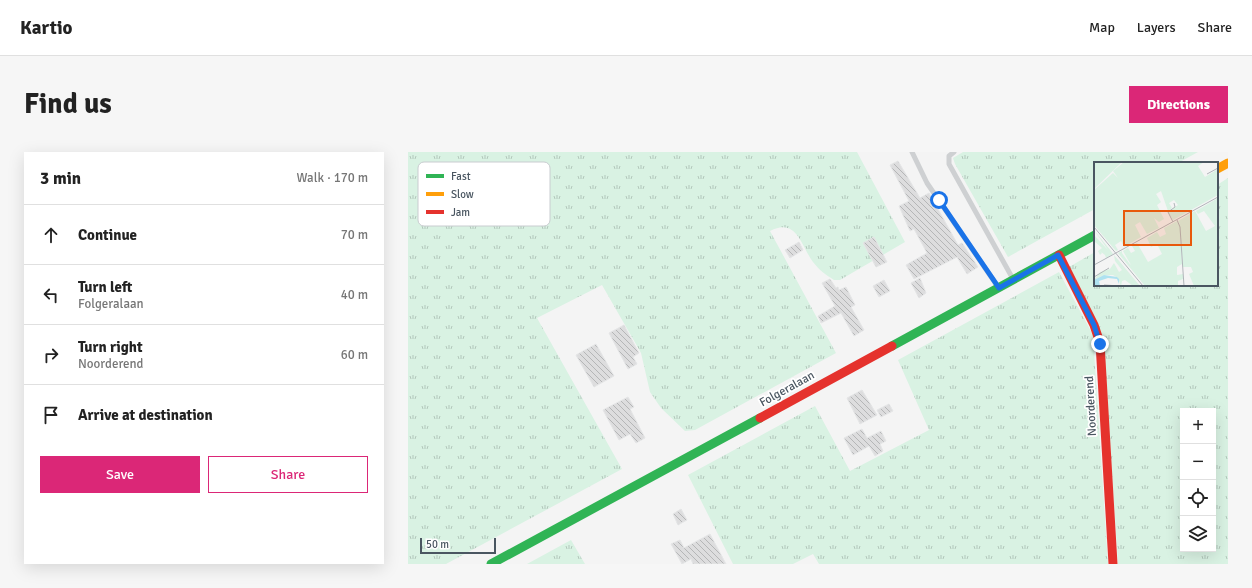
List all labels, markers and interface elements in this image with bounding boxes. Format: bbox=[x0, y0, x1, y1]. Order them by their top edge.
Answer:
text: Kartio bbox=[20, 16, 73, 40]
text: Map bbox=[1089, 19, 1115, 36]
text: Layers bbox=[1137, 19, 1176, 36]
text: Share bbox=[1198, 19, 1232, 36]
button: Directions bbox=[1129, 86, 1228, 123]
text: Find us bbox=[24, 87, 112, 121]
legend bbox=[418, 162, 550, 226]
inset map bbox=[1094, 162, 1218, 286]
text: 3 min bbox=[40, 168, 81, 189]
text: Walk · 170 m bbox=[297, 170, 368, 186]
text: Fast bbox=[451, 170, 471, 183]
text: Slow bbox=[451, 188, 474, 201]
route start bbox=[930, 191, 948, 209]
text: Jam bbox=[451, 206, 470, 219]
icon: ahead bbox=[40, 224, 62, 246]
text: Continue bbox=[78, 226, 137, 244]
text: 70 m bbox=[341, 227, 368, 243]
text: Turn left bbox=[78, 278, 132, 296]
icon: left bbox=[40, 284, 62, 306]
text: 40 m bbox=[341, 287, 368, 303]
text: Folgeralaan bbox=[78, 296, 144, 312]
route end bbox=[1091, 335, 1109, 353]
text: Turn right bbox=[78, 338, 143, 356]
icon: right bbox=[40, 344, 62, 366]
text: 60 m bbox=[341, 347, 368, 363]
text: Noorderend bbox=[78, 356, 143, 372]
street label: Folgeralaan bbox=[757, 368, 817, 410]
street label: Noorderend bbox=[1082, 375, 1100, 437]
icon: arrive bbox=[40, 404, 62, 426]
text: Arrive at destination bbox=[78, 406, 213, 424]
map controls bbox=[1180, 408, 1216, 552]
button: + bbox=[1180, 408, 1216, 444]
button: − bbox=[1180, 444, 1216, 480]
button: Save bbox=[40, 456, 200, 493]
button: Share bbox=[208, 456, 368, 493]
button: locate bbox=[1180, 480, 1216, 516]
button: layers bbox=[1180, 516, 1216, 552]
scale bar bbox=[420, 536, 496, 555]
text: 50 m bbox=[426, 538, 449, 551]

